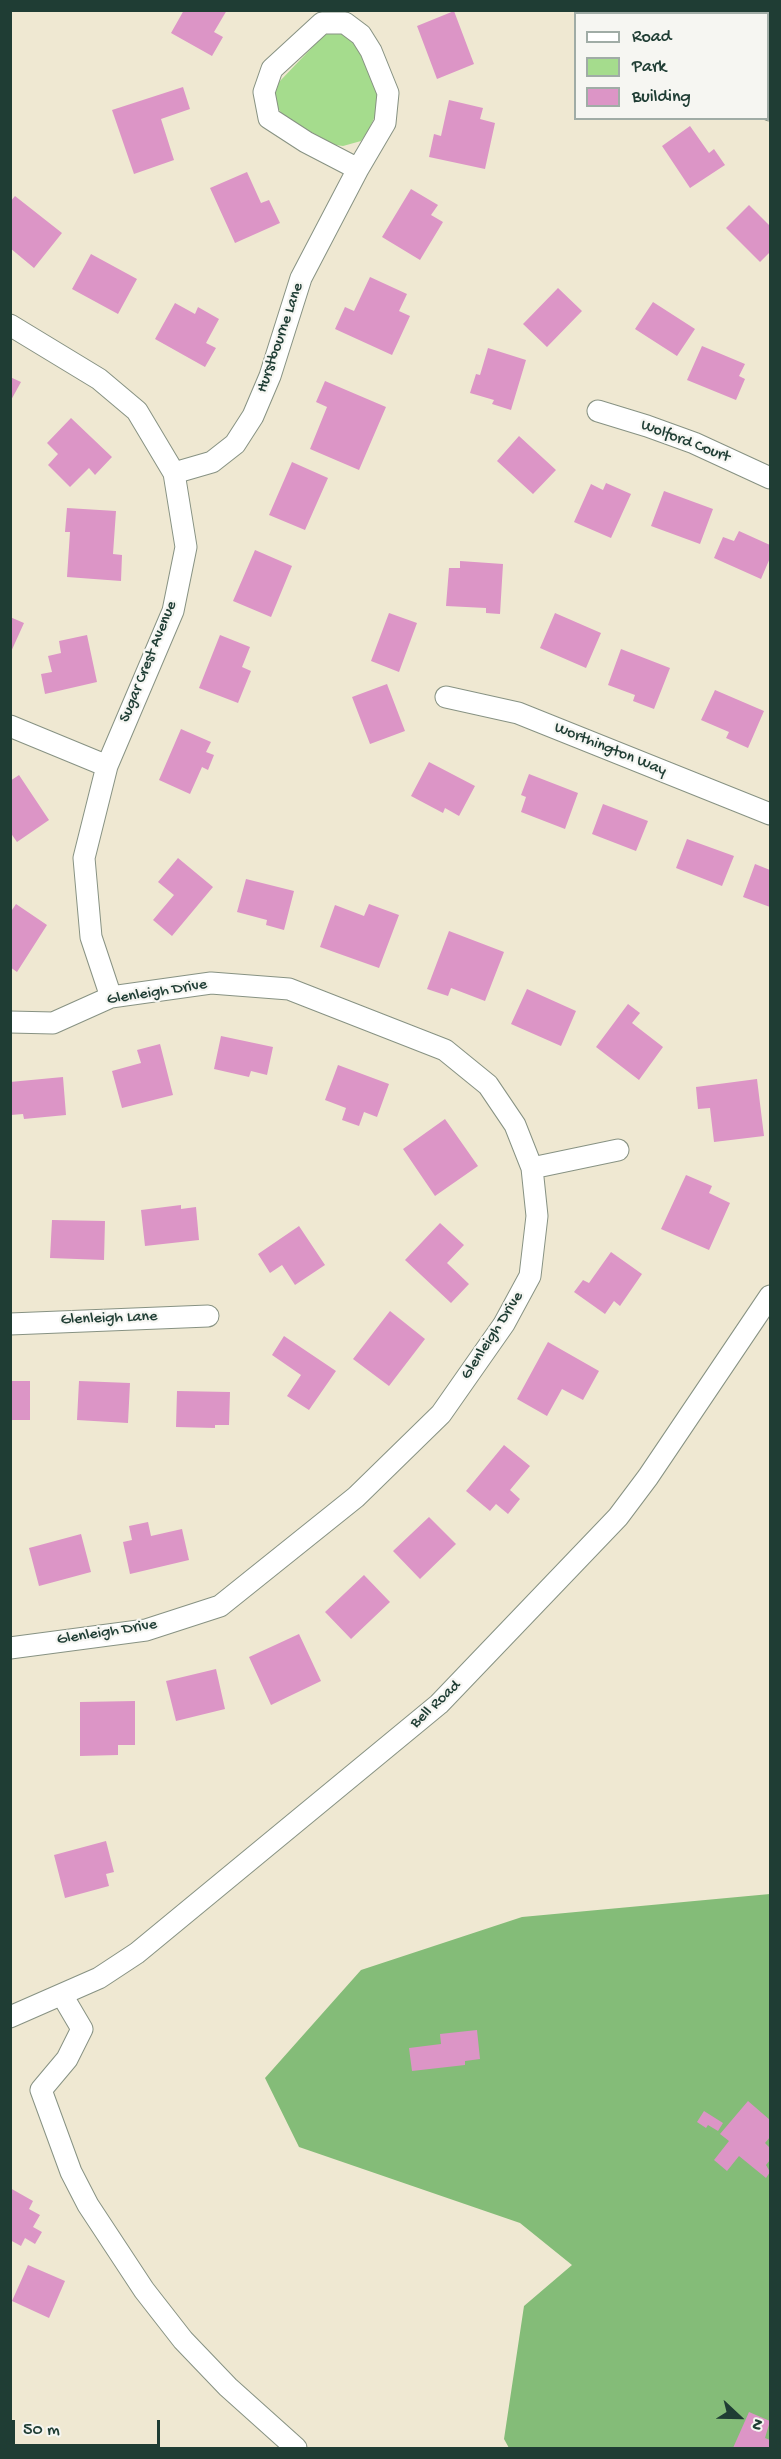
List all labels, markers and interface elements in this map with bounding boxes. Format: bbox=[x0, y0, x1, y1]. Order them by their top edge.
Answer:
legend bbox=[574, 12, 769, 120]
text: Road bbox=[632, 27, 671, 48]
text: Park bbox=[632, 57, 666, 78]
text: Building bbox=[632, 87, 691, 108]
street label: Hurstbourne Lane bbox=[253, 281, 309, 395]
street label: Wolford Court bbox=[638, 416, 732, 468]
street label: Sugar Crest Avenue bbox=[116, 598, 182, 726]
street label: Worthington Way bbox=[551, 719, 669, 781]
street label: Glenleigh Drive bbox=[106, 976, 208, 1010]
street label: Glenleigh Drive bbox=[457, 1288, 529, 1384]
street label: Glenleigh Lane bbox=[60, 1308, 158, 1330]
street label: Glenleigh Drive bbox=[56, 1616, 158, 1650]
street label: Bell Road bbox=[407, 1677, 465, 1733]
north arrow bbox=[709, 2387, 769, 2447]
scale bar bbox=[15, 2408, 164, 2446]
text: N bbox=[745, 2416, 767, 2432]
text: 50 m bbox=[23, 2420, 60, 2441]

